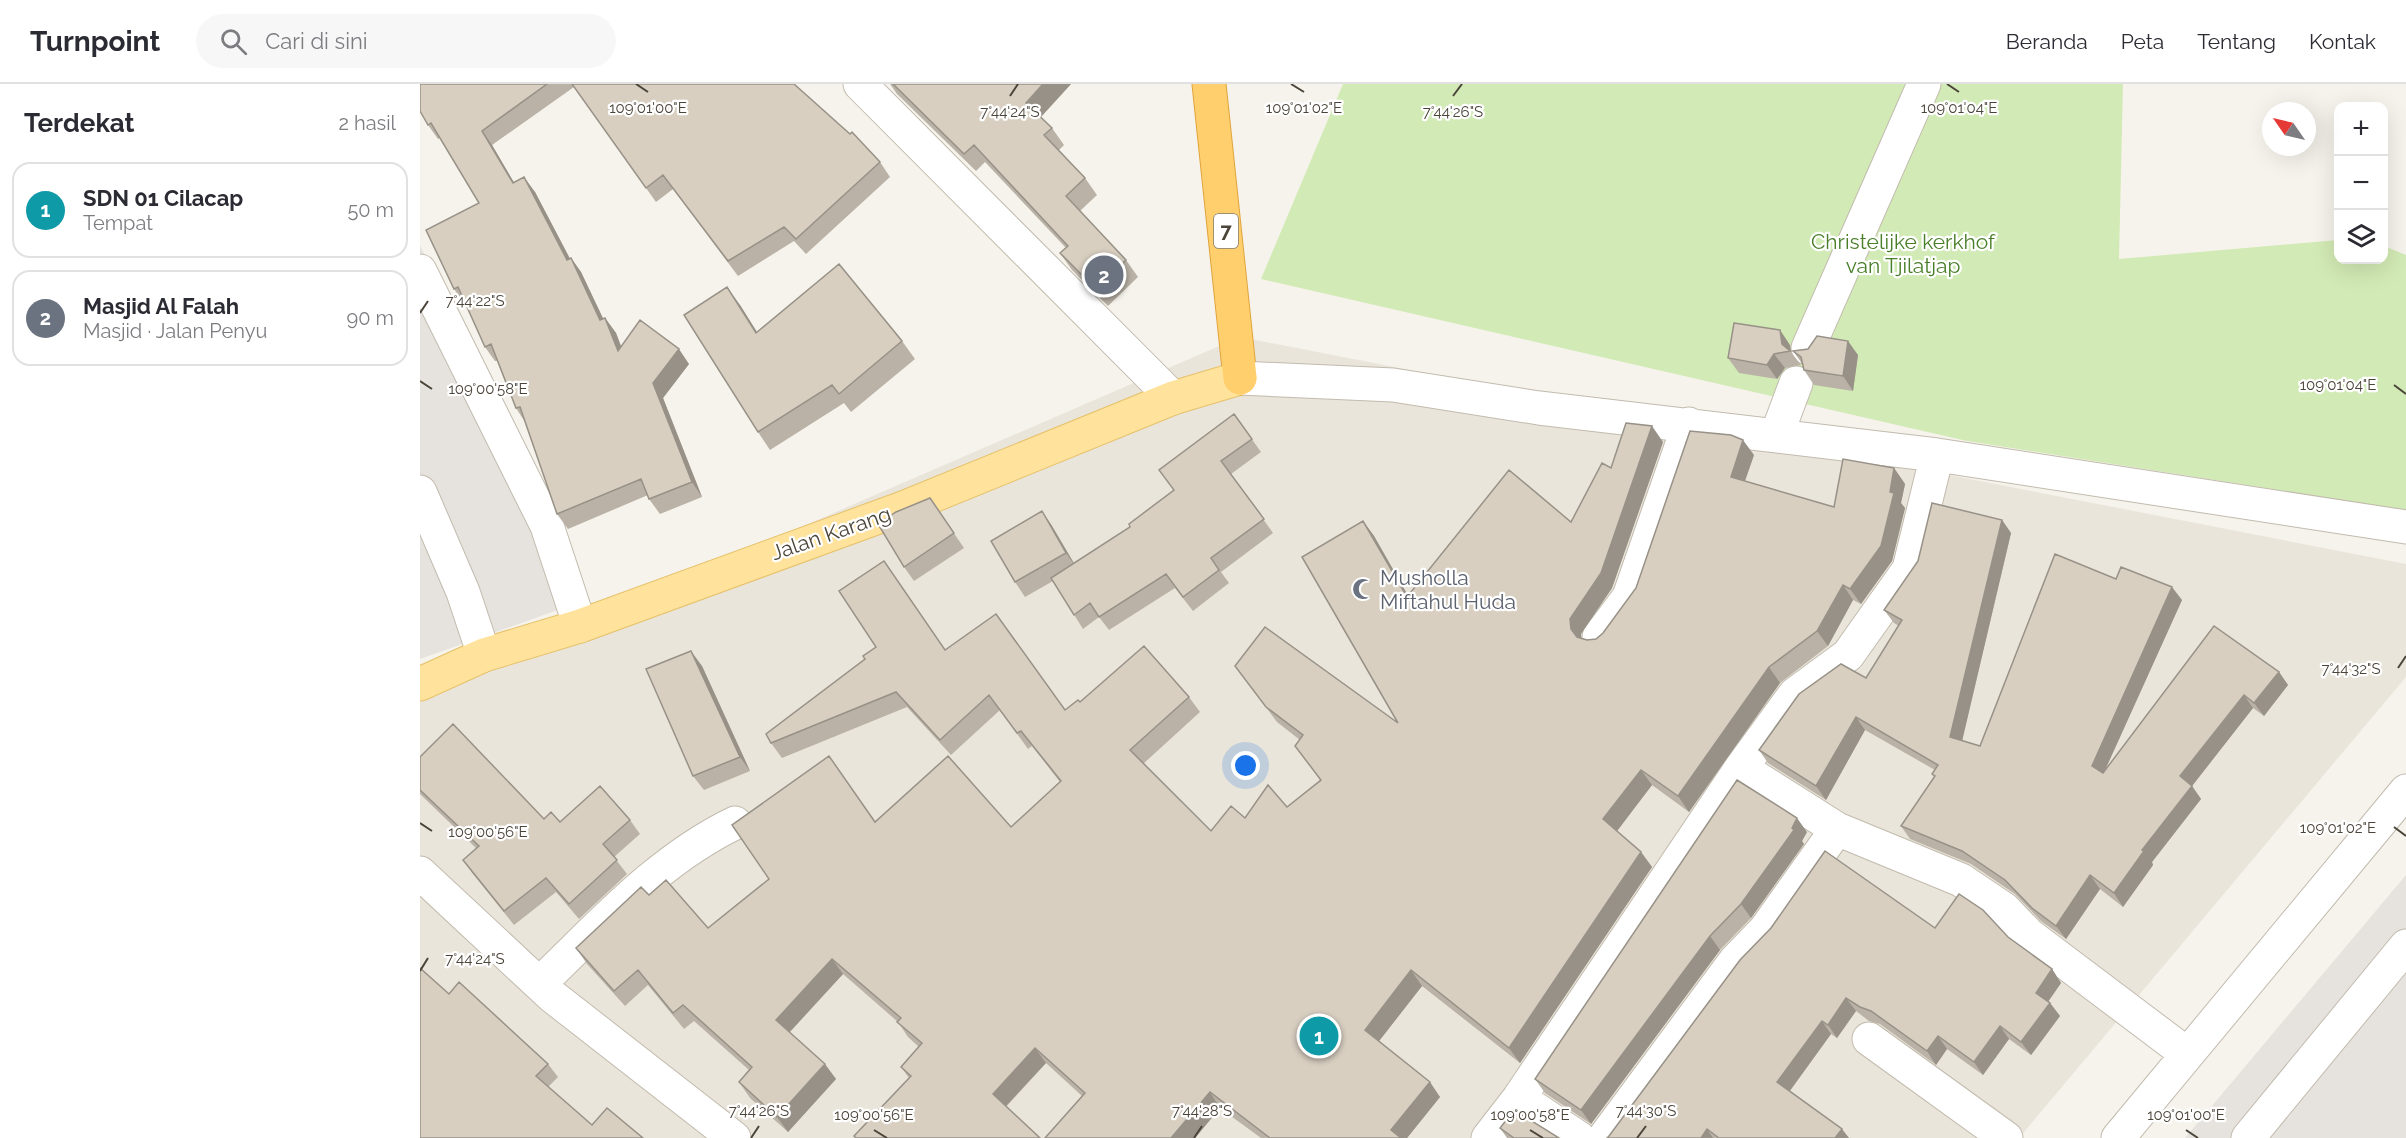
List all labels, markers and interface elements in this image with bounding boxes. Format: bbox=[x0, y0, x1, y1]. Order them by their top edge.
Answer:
search box bbox=[196, 14, 616, 68]
text: Turnpoint bbox=[30, 25, 160, 58]
icon: search bbox=[217, 25, 250, 58]
text: Cari di sini bbox=[265, 28, 368, 54]
text: Beranda bbox=[2006, 29, 2088, 54]
text: Peta bbox=[2121, 29, 2164, 54]
text: Tentang bbox=[2197, 29, 2276, 54]
text: Kontak bbox=[2309, 29, 2376, 54]
text: 109°01'00"E bbox=[609, 99, 687, 117]
text: 109°01'02"E bbox=[1266, 99, 1342, 117]
text: 109°01'04"E bbox=[1921, 99, 1997, 117]
north arrow bbox=[2262, 102, 2316, 156]
map controls bbox=[2334, 102, 2388, 264]
button: + bbox=[2334, 102, 2388, 156]
text: 7°44'24"S bbox=[980, 103, 1040, 121]
text: 7°44'26"S bbox=[1423, 103, 1483, 121]
text: Terdekat bbox=[24, 108, 135, 138]
text: 2 hasil bbox=[338, 111, 396, 135]
button: − bbox=[2334, 156, 2388, 210]
text: SDN 01 Cilacap bbox=[83, 185, 243, 211]
text: 1 bbox=[41, 198, 50, 222]
text: 50 m bbox=[347, 198, 394, 222]
button: layers bbox=[2334, 210, 2388, 264]
text: Tempat bbox=[83, 211, 153, 235]
road number: 7 bbox=[1214, 214, 1238, 248]
park label: Christelijke kerkhof van Tjilatjap bbox=[1811, 229, 1996, 278]
pin: 2 bbox=[1084, 252, 1124, 297]
text: 7°44'22"S bbox=[445, 292, 505, 310]
text: Masjid Al Falah bbox=[83, 293, 239, 319]
text: 2 bbox=[40, 306, 51, 330]
text: 90 m bbox=[347, 306, 394, 330]
text: Masjid · Jalan Penyu bbox=[83, 319, 267, 343]
text: 109°01'04"E bbox=[2300, 376, 2376, 394]
text: 109°00'58"E bbox=[448, 380, 528, 398]
street label: Jalan Karang bbox=[768, 501, 894, 565]
place label: Musholla Miftahul Huda bbox=[1380, 565, 1516, 614]
mosque icon: Musholla Miftahul Huda bbox=[1351, 577, 1375, 601]
text: 7°44'32"S bbox=[2321, 660, 2381, 678]
your location bbox=[1231, 751, 1260, 780]
text: 109°01'02"E bbox=[2300, 819, 2376, 837]
text: 109°00'56"E bbox=[448, 823, 528, 841]
text: 7°44'24"S bbox=[445, 950, 505, 968]
pin: 1 bbox=[1300, 1014, 1338, 1058]
text: 7°44'26"S bbox=[729, 1102, 789, 1120]
text: 7°44'28"S bbox=[1172, 1102, 1232, 1120]
text: 7°44'30"S bbox=[1616, 1102, 1676, 1120]
text: 109°00'56"E bbox=[834, 1106, 914, 1124]
text: 109°00'58"E bbox=[1490, 1106, 1570, 1124]
text: 109°01'00"E bbox=[2147, 1106, 2225, 1124]

